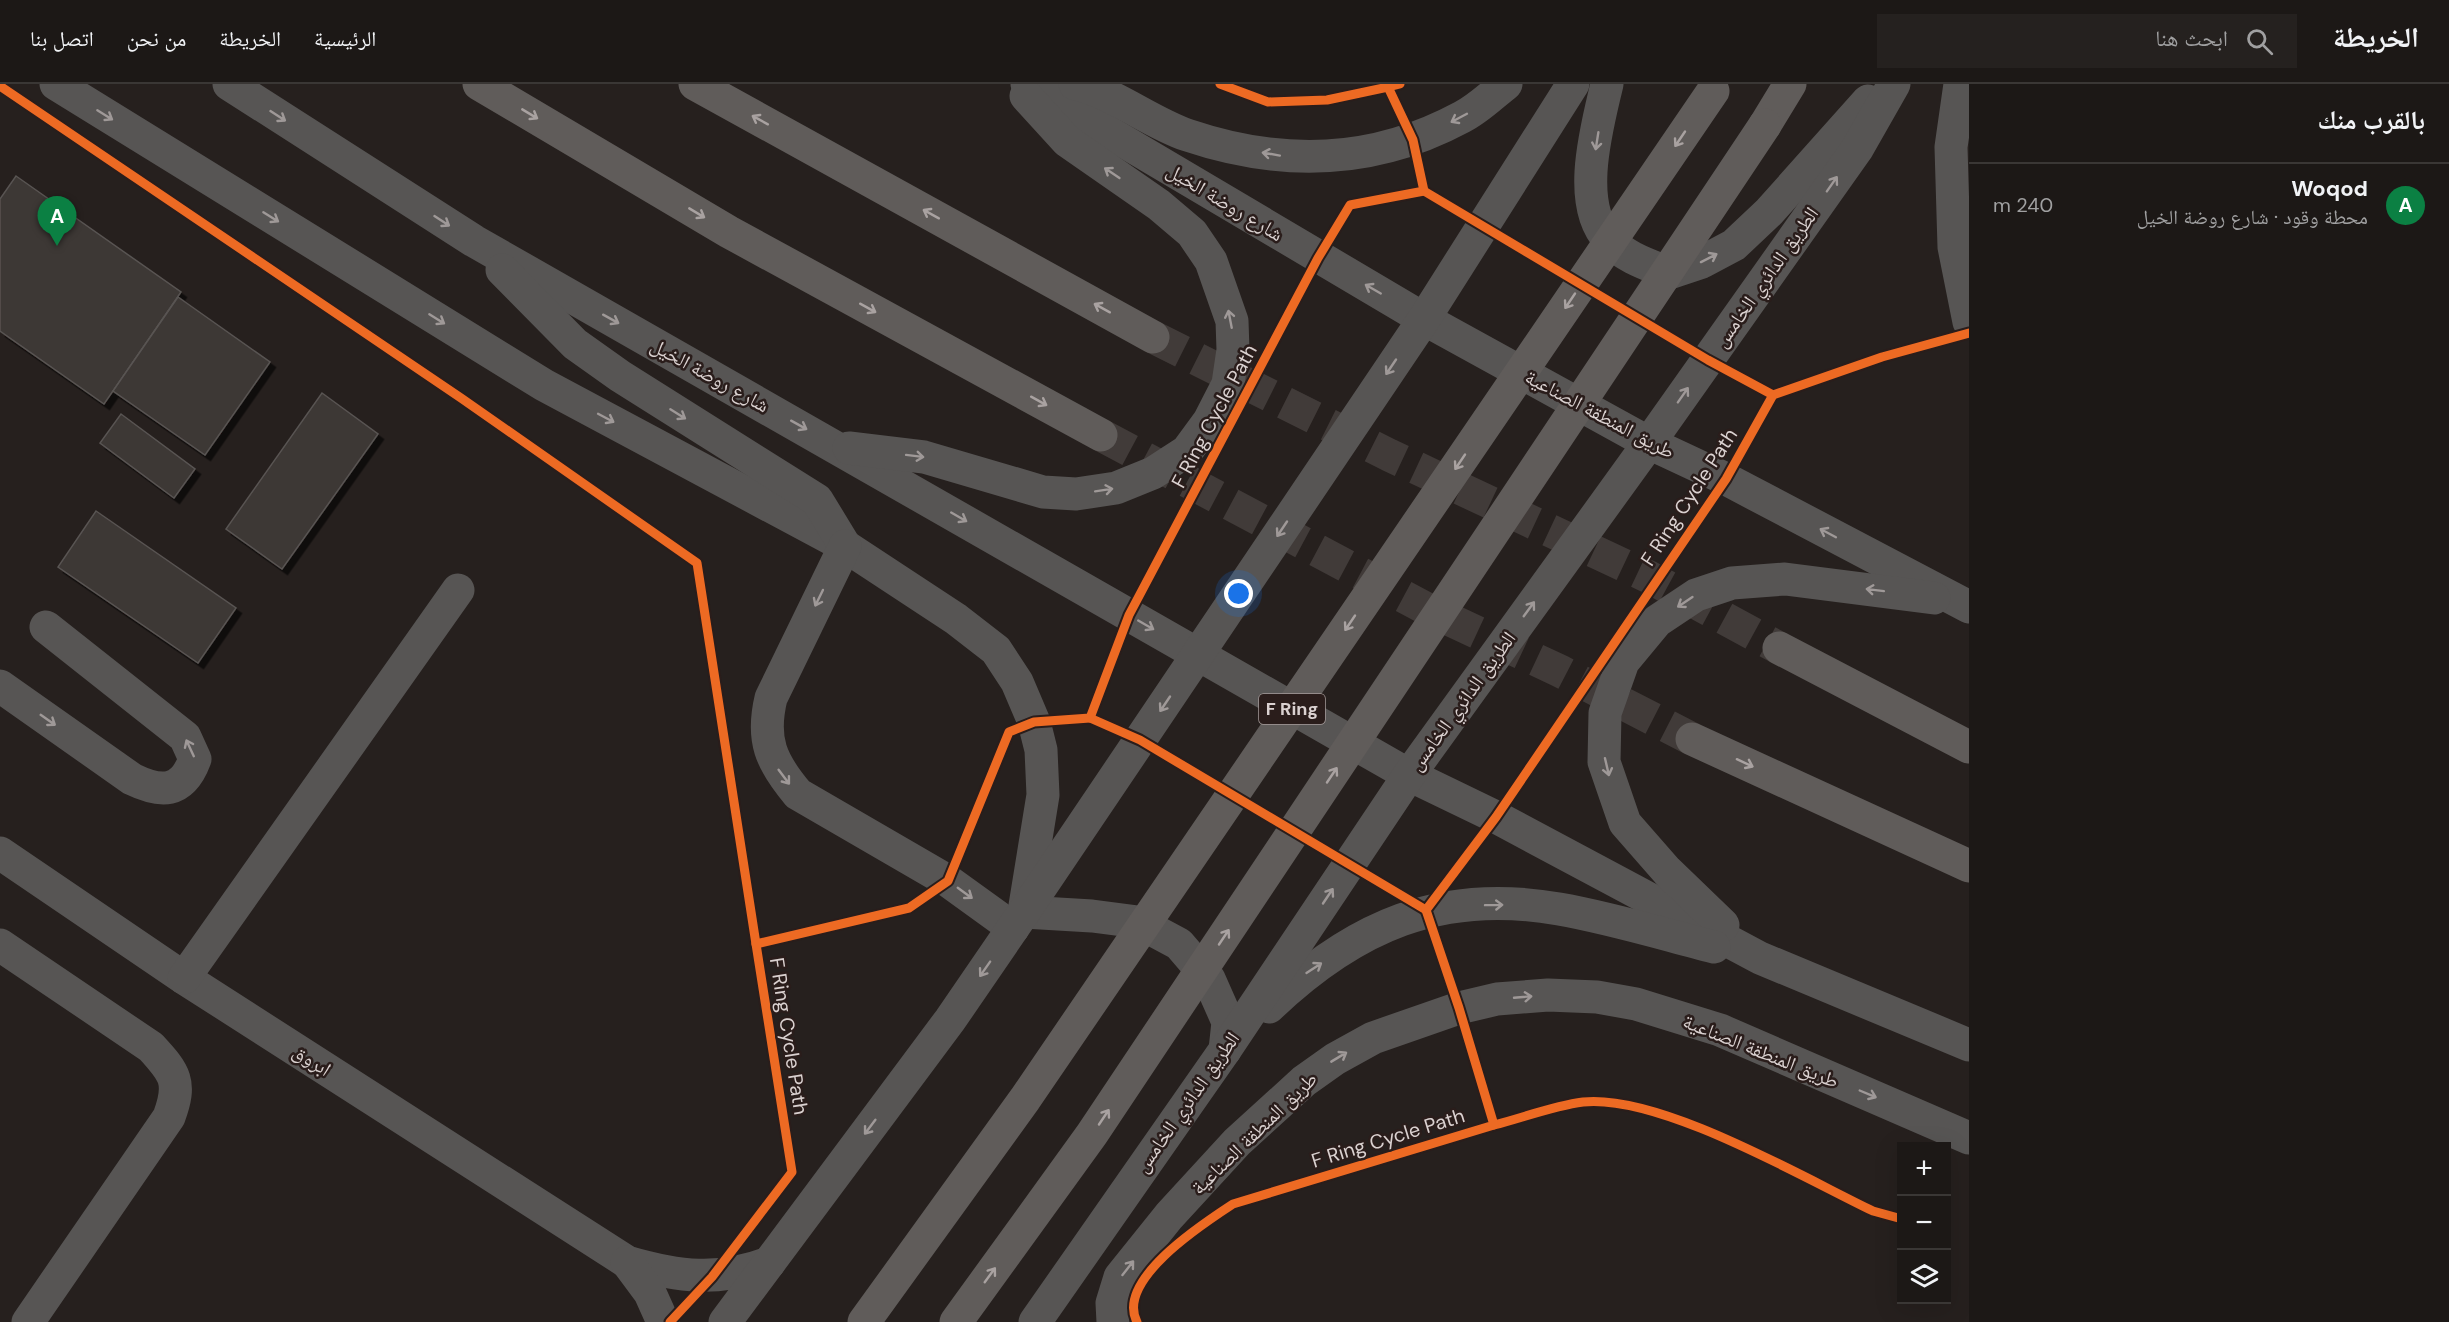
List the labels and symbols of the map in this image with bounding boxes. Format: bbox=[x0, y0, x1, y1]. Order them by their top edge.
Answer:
one-way arrow bbox=[521, 108, 538, 120]
one-way arrow bbox=[96, 109, 113, 121]
one-way arrow bbox=[269, 110, 286, 122]
one-way arrow bbox=[1450, 113, 1468, 124]
one-way arrow bbox=[752, 114, 769, 126]
one-way arrow bbox=[1591, 131, 1602, 151]
one-way arrow bbox=[1674, 131, 1686, 147]
one-way arrow bbox=[1262, 148, 1281, 159]
street label: شارع روضة الخيل bbox=[1162, 157, 1288, 247]
one-way arrow bbox=[1104, 167, 1121, 179]
one-way arrow bbox=[1826, 177, 1838, 193]
pin: A bbox=[38, 196, 76, 246]
street label: الطريق الدائري الخامس bbox=[1708, 202, 1827, 354]
one-way arrow bbox=[688, 208, 706, 219]
one-way arrow bbox=[923, 208, 940, 220]
one-way arrow bbox=[263, 210, 280, 223]
one-way arrow bbox=[433, 215, 450, 227]
one-way arrow bbox=[1700, 252, 1718, 263]
one-way arrow bbox=[1365, 283, 1382, 295]
one-way arrow bbox=[1564, 292, 1576, 308]
one-way arrow bbox=[859, 302, 876, 314]
one-way arrow bbox=[1094, 302, 1111, 314]
one-way arrow bbox=[1224, 310, 1235, 329]
one-way arrow bbox=[602, 313, 619, 325]
one-way arrow bbox=[428, 314, 445, 326]
street label: شارع روضة الخيل bbox=[646, 332, 774, 418]
street label: F Ring Cycle Path bbox=[1165, 340, 1263, 492]
one-way arrow bbox=[1385, 358, 1397, 375]
street label: طريق المنطقة الصناعية bbox=[1521, 364, 1679, 464]
one-way arrow bbox=[1677, 388, 1689, 404]
one-way arrow bbox=[1030, 395, 1047, 407]
one-way arrow bbox=[669, 409, 686, 421]
one-way arrow bbox=[596, 413, 614, 424]
one-way arrow bbox=[790, 419, 807, 431]
street label: F Ring Cycle Path bbox=[1635, 423, 1743, 571]
one-way arrow bbox=[904, 450, 924, 461]
one-way arrow bbox=[1454, 453, 1466, 469]
one-way arrow bbox=[1094, 484, 1113, 495]
one-way arrow bbox=[950, 511, 967, 523]
one-way arrow bbox=[1276, 520, 1288, 537]
one-way arrow bbox=[1820, 527, 1837, 539]
your location bbox=[1224, 579, 1253, 608]
one-way arrow bbox=[1866, 585, 1885, 596]
one-way arrow bbox=[813, 589, 825, 607]
one-way arrow bbox=[1677, 596, 1694, 608]
one-way arrow bbox=[1523, 601, 1535, 617]
one-way arrow bbox=[1344, 614, 1356, 630]
one-way arrow bbox=[1137, 619, 1154, 631]
street label: الطريق الدائري الخامس bbox=[1403, 626, 1524, 778]
road number: F Ring bbox=[1259, 694, 1325, 724]
one-way arrow bbox=[1159, 695, 1171, 711]
one-way arrow bbox=[39, 714, 56, 726]
one-way arrow bbox=[184, 739, 195, 757]
one-way arrow bbox=[1601, 757, 1613, 776]
one-way arrow bbox=[1735, 758, 1753, 769]
one-way arrow bbox=[1326, 767, 1338, 783]
one-way arrow bbox=[778, 769, 791, 785]
one-way arrow bbox=[956, 887, 972, 899]
one-way arrow bbox=[1321, 888, 1334, 905]
one-way arrow bbox=[1484, 899, 1504, 911]
one-way arrow bbox=[1218, 929, 1230, 946]
street label: F Ring Cycle Path bbox=[764, 956, 814, 1116]
one-way arrow bbox=[978, 960, 990, 977]
one-way arrow bbox=[1305, 961, 1322, 973]
one-way arrow bbox=[1513, 991, 1533, 1002]
street label: طريق المنطقة الصناعية bbox=[1679, 1008, 1843, 1094]
street label: الطريق الدائري الخامس bbox=[1129, 1027, 1248, 1179]
street label: ابروق bbox=[288, 1038, 336, 1082]
one-way arrow bbox=[1330, 1050, 1347, 1062]
street label: طريق المنطقة الصناعية bbox=[1185, 1066, 1323, 1200]
one-way arrow bbox=[1859, 1090, 1877, 1101]
street label: F Ring Cycle Path bbox=[1308, 1102, 1468, 1174]
one-way arrow bbox=[1098, 1109, 1110, 1125]
one-way arrow bbox=[864, 1118, 876, 1134]
one-way arrow bbox=[1121, 1260, 1134, 1276]
one-way arrow bbox=[984, 1267, 996, 1283]

